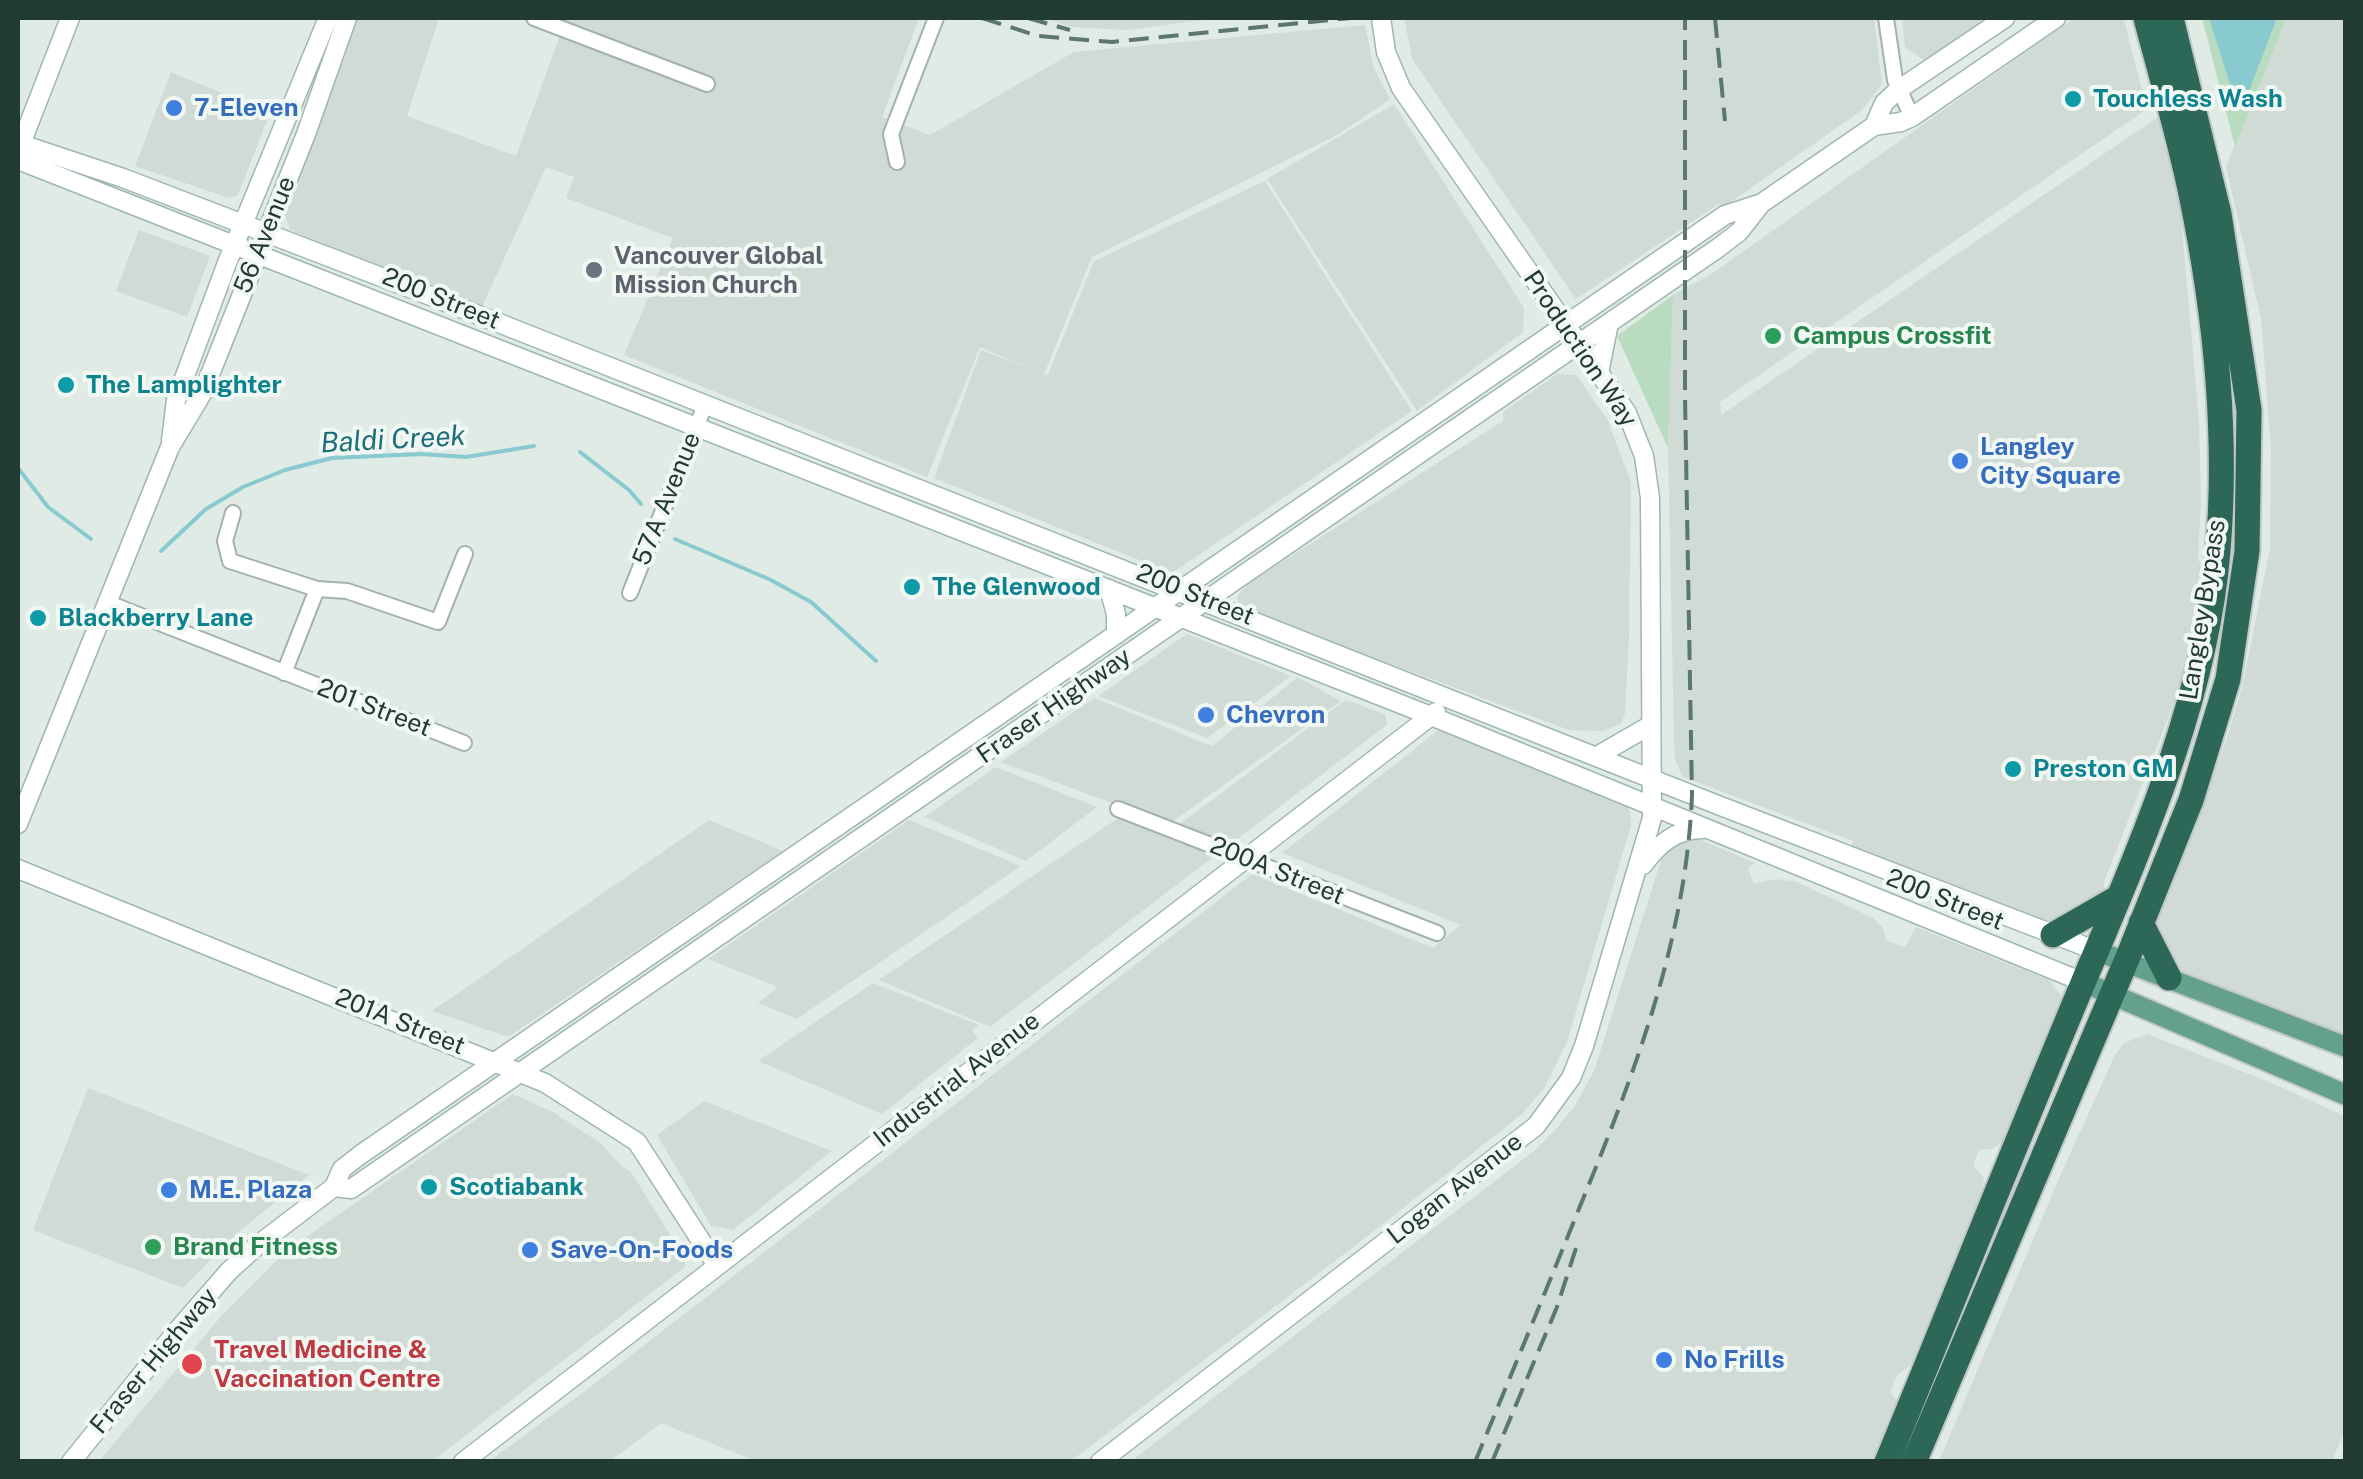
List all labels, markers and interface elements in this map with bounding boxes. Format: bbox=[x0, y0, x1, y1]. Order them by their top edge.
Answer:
place label: Touchless Wash bbox=[2093, 84, 2283, 114]
marker: Touchless Wash bbox=[2062, 88, 2084, 110]
place label: 7-Eleven bbox=[194, 93, 299, 123]
marker: 7-Eleven bbox=[163, 97, 185, 119]
street label: 56 Avenue bbox=[228, 172, 302, 298]
place label: Vancouver Global Mission Church bbox=[614, 241, 823, 300]
marker: Vancouver Global Mission Church bbox=[583, 259, 605, 281]
street label: 200 Street bbox=[378, 262, 504, 336]
street label: Production Way bbox=[1517, 265, 1643, 433]
place label: Campus Crossfit bbox=[1793, 321, 1992, 351]
marker: Campus Crossfit bbox=[1762, 325, 1784, 347]
place label: The Lamplighter bbox=[86, 370, 282, 400]
marker: The Lamplighter bbox=[55, 374, 77, 396]
water label: Baldi Creek bbox=[320, 419, 466, 461]
street label: 57A Avenue bbox=[627, 428, 707, 570]
place label: Langley City Square bbox=[1980, 432, 2121, 491]
marker: Langley City Square bbox=[1949, 450, 1971, 472]
street label: Langley Bypass bbox=[2174, 518, 2232, 702]
street label: 200 Street bbox=[1132, 558, 1258, 632]
place label: The Glenwood bbox=[932, 572, 1101, 602]
marker: The Glenwood bbox=[901, 576, 923, 598]
place label: Blackberry Lane bbox=[58, 603, 253, 633]
marker: Blackberry Lane bbox=[27, 607, 49, 629]
street label: Fraser Highway bbox=[971, 642, 1137, 770]
street label: 201 Street bbox=[313, 673, 435, 743]
place label: Chevron bbox=[1226, 700, 1325, 730]
marker: Chevron bbox=[1195, 704, 1217, 726]
place label: Preston GM bbox=[2033, 754, 2174, 784]
marker: Preston GM bbox=[2002, 758, 2024, 780]
street label: 200A Street bbox=[1205, 830, 1349, 912]
street label: 200 Street bbox=[1882, 863, 2008, 937]
street label: 201A Street bbox=[331, 982, 469, 1062]
street label: Industrial Avenue bbox=[868, 1006, 1046, 1154]
street label: Logan Avenue bbox=[1381, 1127, 1529, 1251]
place label: Scotiabank bbox=[449, 1172, 584, 1202]
place label: M.E. Plaza bbox=[189, 1175, 312, 1205]
marker: Scotiabank bbox=[418, 1176, 440, 1198]
marker: M.E. Plaza bbox=[158, 1179, 180, 1201]
place label: Brand Fitness bbox=[173, 1232, 338, 1262]
place label: Save-On-Foods bbox=[550, 1235, 733, 1265]
marker: Brand Fitness bbox=[142, 1236, 164, 1258]
marker: Save-On-Foods bbox=[519, 1239, 541, 1261]
street label: Fraser Highway bbox=[84, 1282, 224, 1440]
place label: Travel Medicine & Vaccination Centre bbox=[214, 1335, 441, 1394]
place label: No Frills bbox=[1684, 1345, 1785, 1375]
marker: No Frills bbox=[1653, 1349, 1675, 1371]
marker: Travel Medicine & Vaccination Centre bbox=[179, 1351, 205, 1377]

